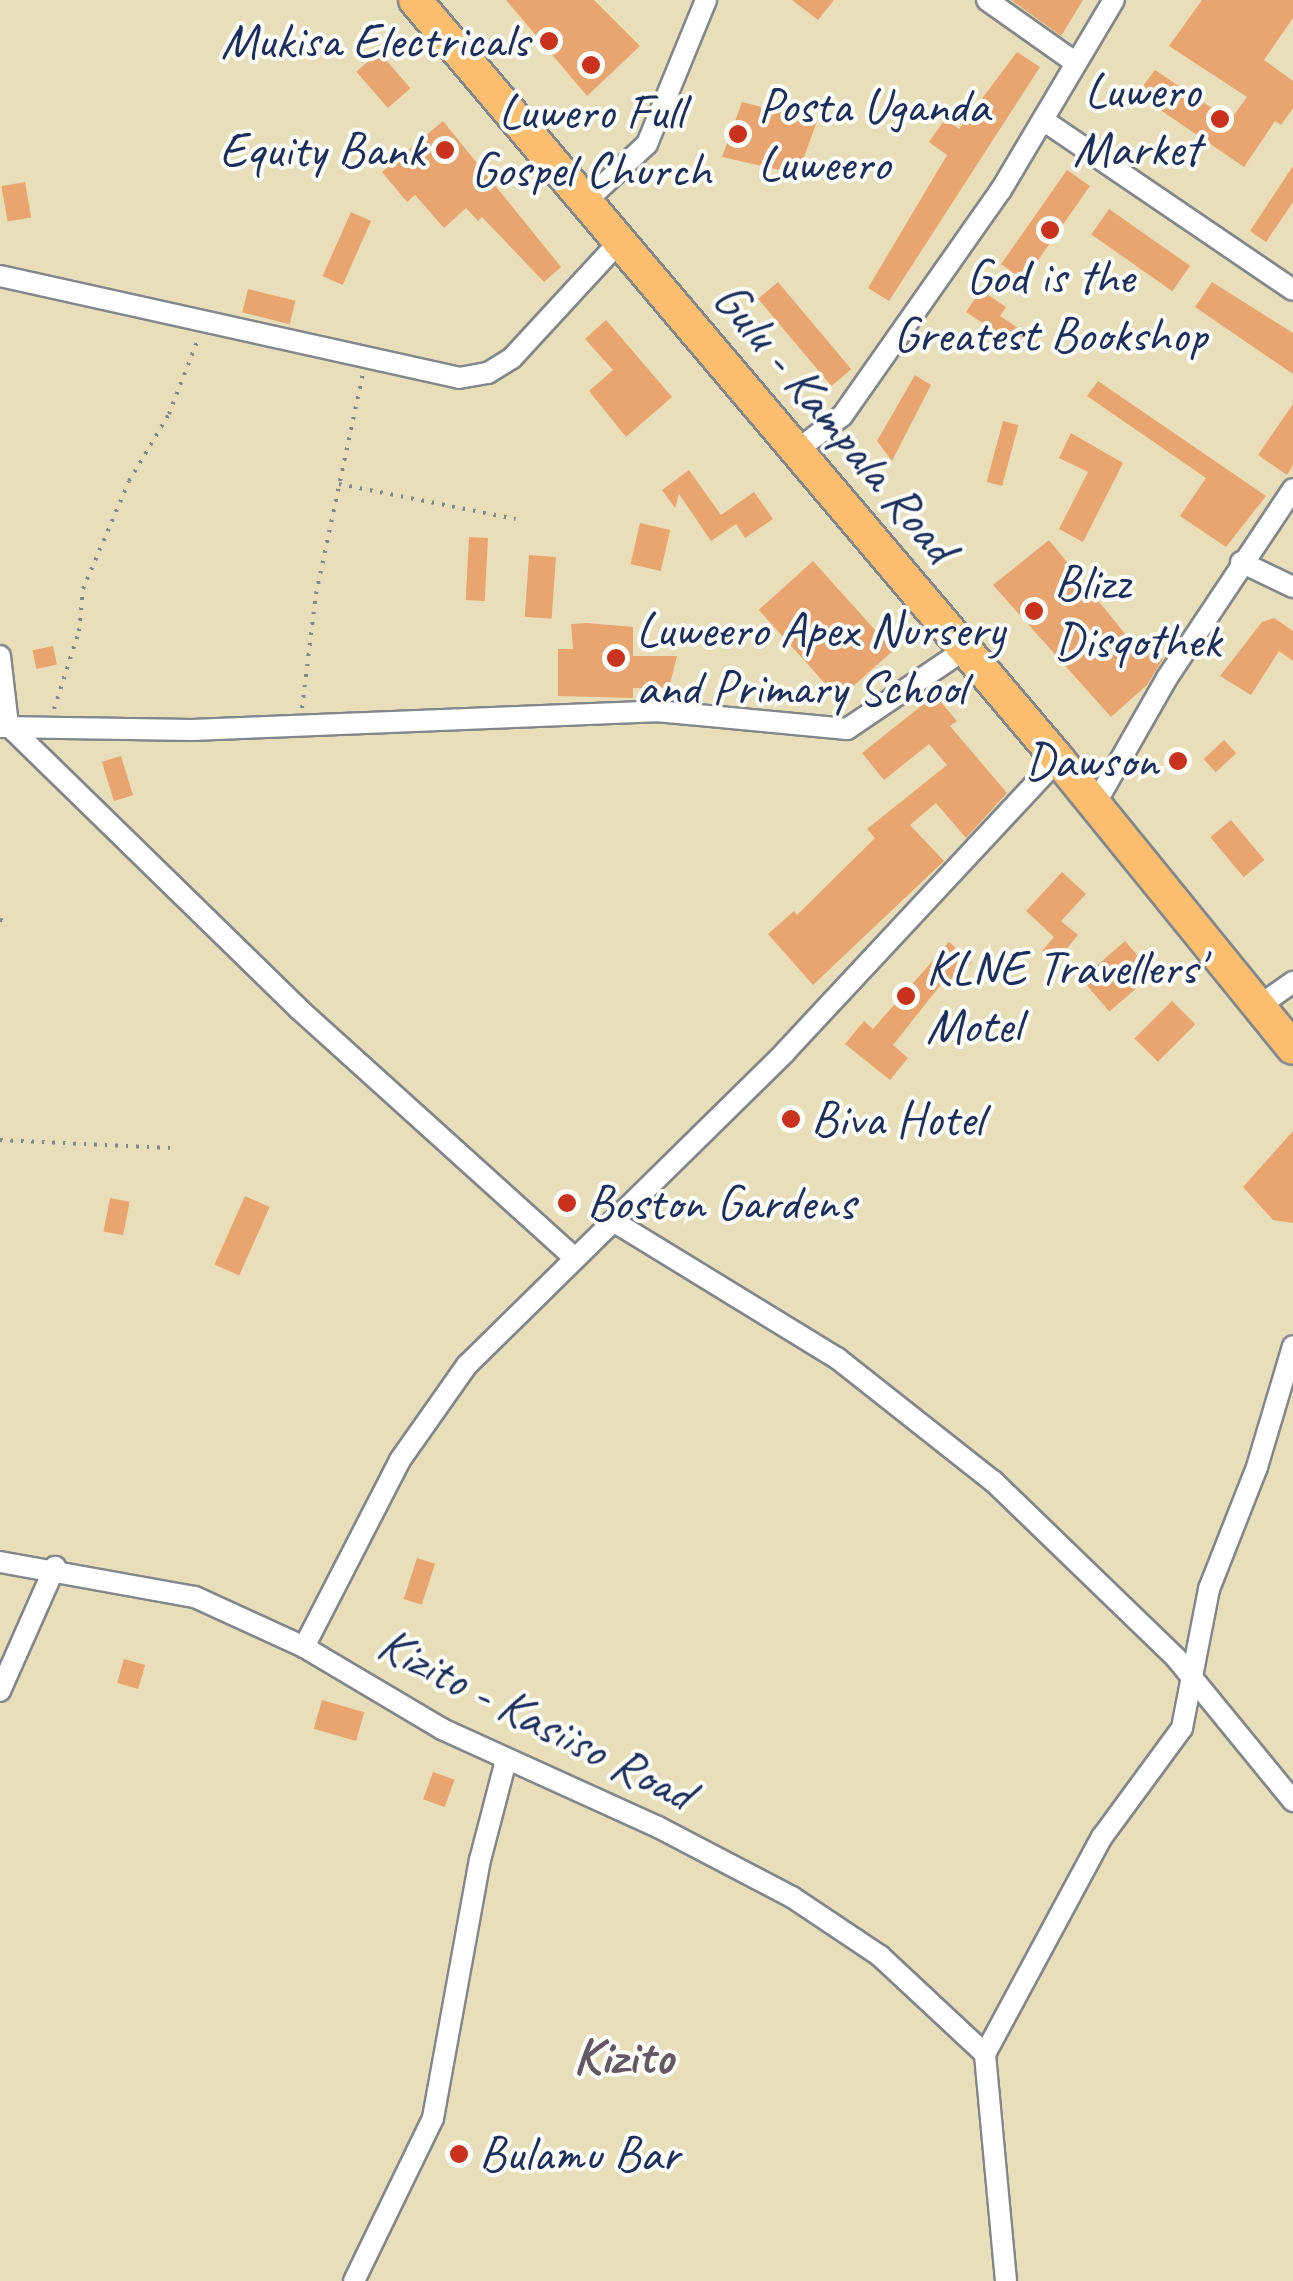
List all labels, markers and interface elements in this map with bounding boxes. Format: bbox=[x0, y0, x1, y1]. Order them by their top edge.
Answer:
place label: Mukisa Electricals bbox=[221, 11, 529, 71]
marker: Mukisa Electricals bbox=[538, 30, 560, 52]
marker: Luwero Full Gospel Church bbox=[580, 54, 602, 76]
place label: Luwero Market bbox=[1073, 60, 1200, 178]
place label: Posta Uganda Luweero bbox=[758, 75, 989, 192]
place label: Luwero Full Gospel Church bbox=[471, 81, 711, 198]
marker: Luwero Market bbox=[1209, 108, 1231, 130]
place label: Equity Bank bbox=[218, 120, 425, 180]
marker: Posta Uganda Luweero bbox=[727, 123, 749, 145]
marker: Equity Bank bbox=[434, 139, 456, 161]
marker: God is the Greatest Bookshop bbox=[1039, 219, 1061, 241]
place label: God is the Greatest Bookshop bbox=[894, 246, 1206, 364]
street label: Gulu - Kampala Road bbox=[700, 270, 970, 574]
place label: Blizz Disqothek bbox=[1054, 552, 1221, 670]
place label: Luweero Apex Nursery and Primary School bbox=[636, 599, 1004, 716]
marker: Blizz Disqothek bbox=[1023, 600, 1045, 622]
marker: Luweero Apex Nursery and Primary School bbox=[605, 647, 627, 669]
place label: Dawson bbox=[1025, 731, 1158, 791]
marker: Dawson bbox=[1167, 750, 1189, 772]
place label: KLNE Travellers' Motel bbox=[926, 937, 1203, 1054]
marker: KLNE Travellers' Motel bbox=[895, 985, 917, 1007]
place label: Biva Hotel bbox=[811, 1089, 983, 1149]
marker: Biva Hotel bbox=[780, 1108, 802, 1130]
place label: Boston Gardens bbox=[587, 1173, 856, 1233]
marker: Boston Gardens bbox=[556, 1192, 578, 1214]
street label: Kizito - Kasiiso Road bbox=[368, 1614, 704, 1824]
district label: Kizito bbox=[573, 2026, 673, 2088]
place label: Bulamu Bar bbox=[479, 2124, 680, 2184]
marker: Bulamu Bar bbox=[448, 2143, 470, 2165]

